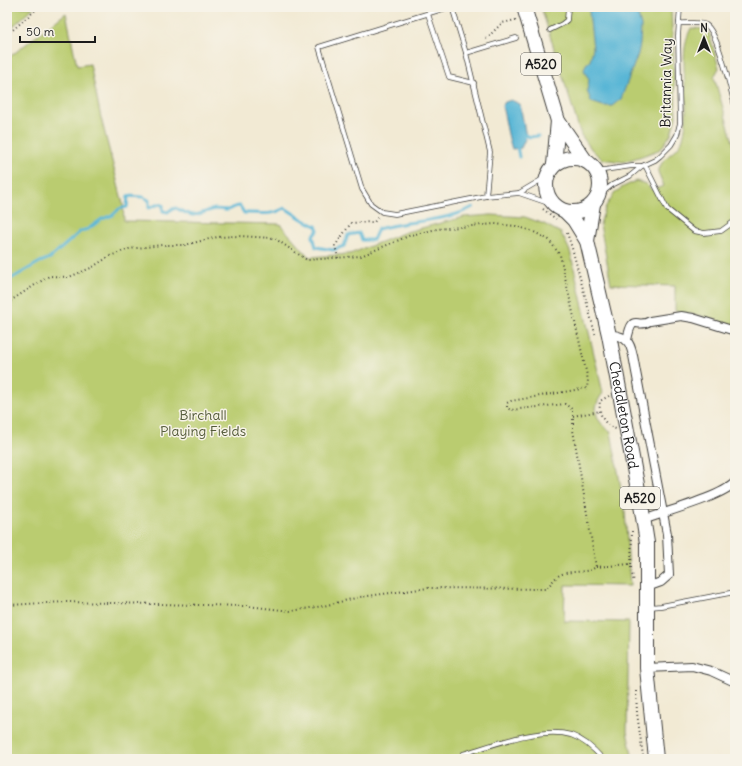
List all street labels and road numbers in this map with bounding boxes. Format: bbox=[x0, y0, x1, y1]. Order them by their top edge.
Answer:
street label: Britannia Way bbox=[656, 38, 676, 128]
road number: A520 bbox=[521, 53, 561, 75]
street label: Cheddleton Road bbox=[605, 360, 643, 470]
road number: A520 bbox=[620, 487, 660, 509]

